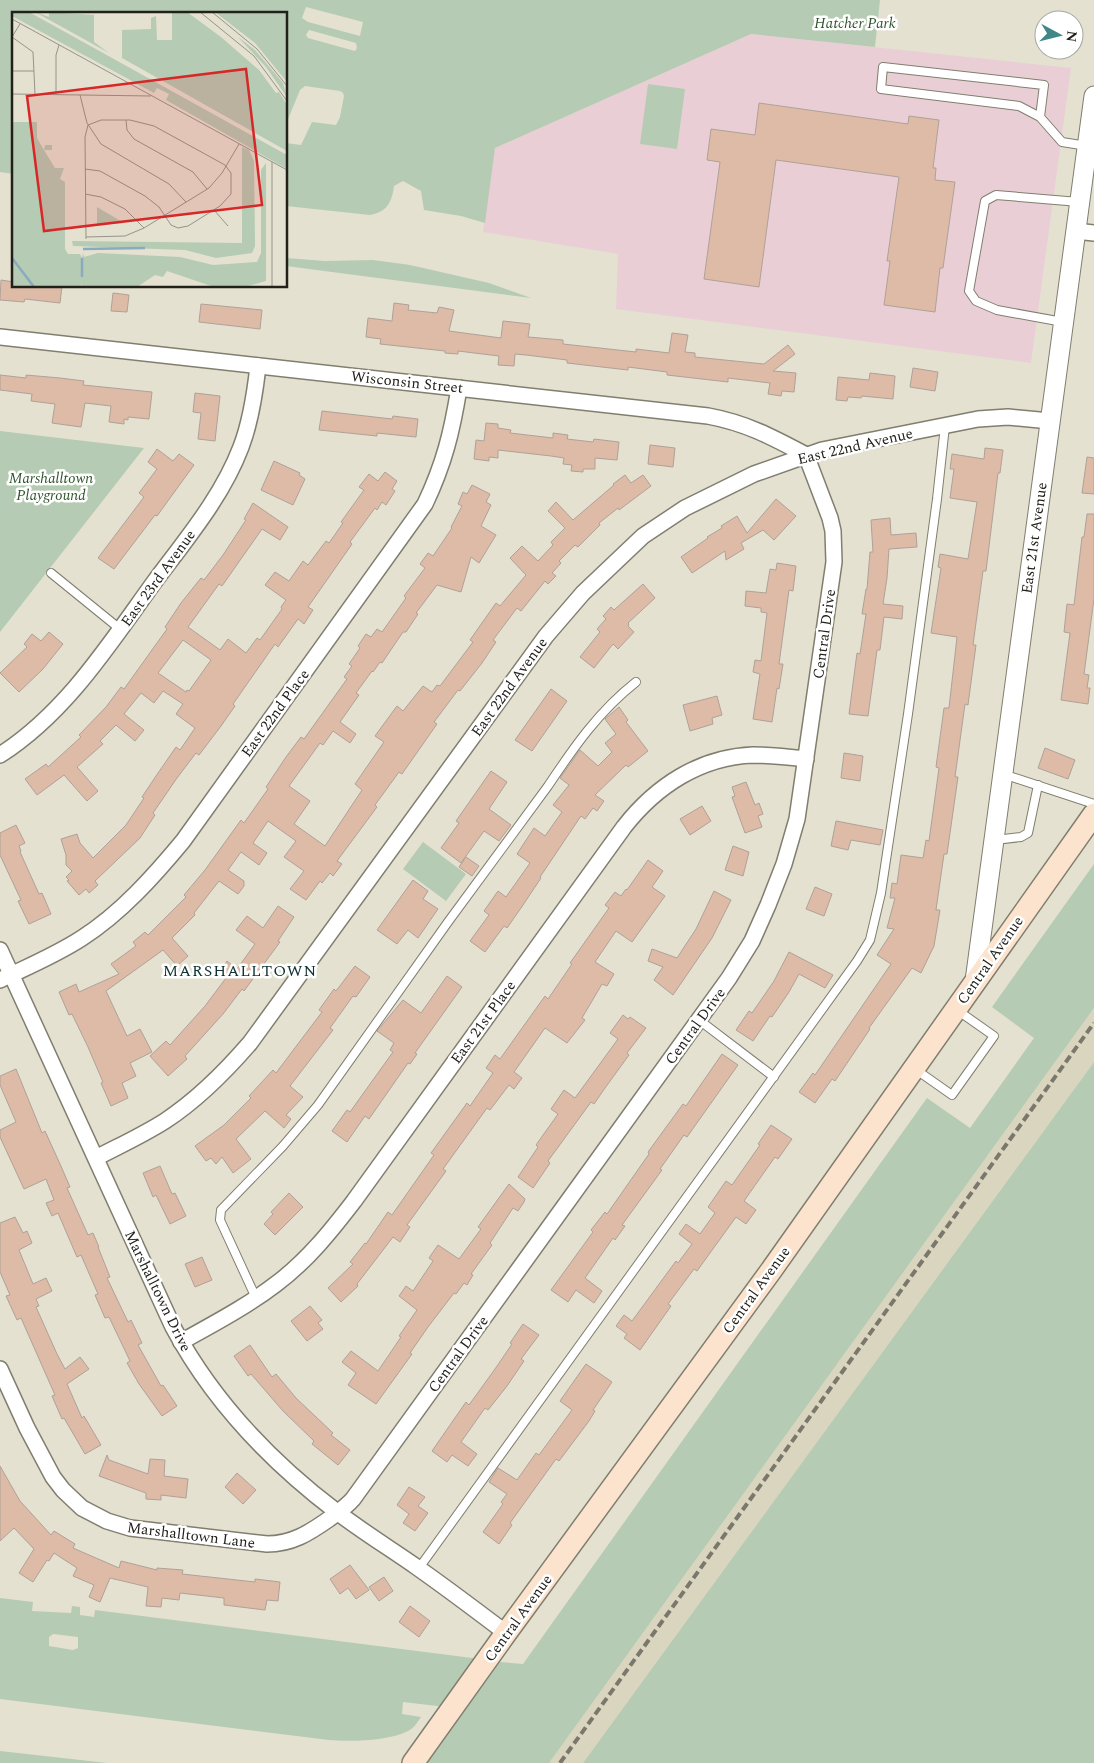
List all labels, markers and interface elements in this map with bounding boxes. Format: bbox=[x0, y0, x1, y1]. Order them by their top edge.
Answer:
north arrow bbox=[1034, 10, 1084, 60]
inset map bbox=[12, 12, 288, 288]
park label: Hatcher Park bbox=[814, 12, 896, 35]
text: N bbox=[1060, 30, 1083, 43]
street label: Wisconsin Street bbox=[350, 365, 464, 400]
street label: East 22nd Avenue bbox=[795, 422, 915, 471]
park label: Marshalltown Playground bbox=[9, 467, 93, 507]
street label: East 21st Avenue bbox=[1015, 481, 1054, 595]
street label: East 23rd Avenue bbox=[115, 525, 202, 632]
street label: Central Drive bbox=[807, 588, 842, 681]
street label: East 22nd Avenue bbox=[465, 633, 553, 742]
street label: East 22nd Place bbox=[235, 664, 315, 762]
street label: Central Avenue bbox=[951, 911, 1029, 1009]
district label: MARSHALLTOWN bbox=[163, 959, 317, 983]
street label: East 21st Place bbox=[445, 976, 522, 1069]
street label: Central Drive bbox=[659, 983, 731, 1070]
street label: Marshalltown Drive bbox=[118, 1226, 197, 1356]
street label: Central Avenue bbox=[717, 1242, 796, 1339]
street label: Central Drive bbox=[422, 1311, 494, 1398]
street label: Marshalltown Lane bbox=[126, 1516, 256, 1555]
street label: Central Avenue bbox=[479, 1570, 558, 1667]

